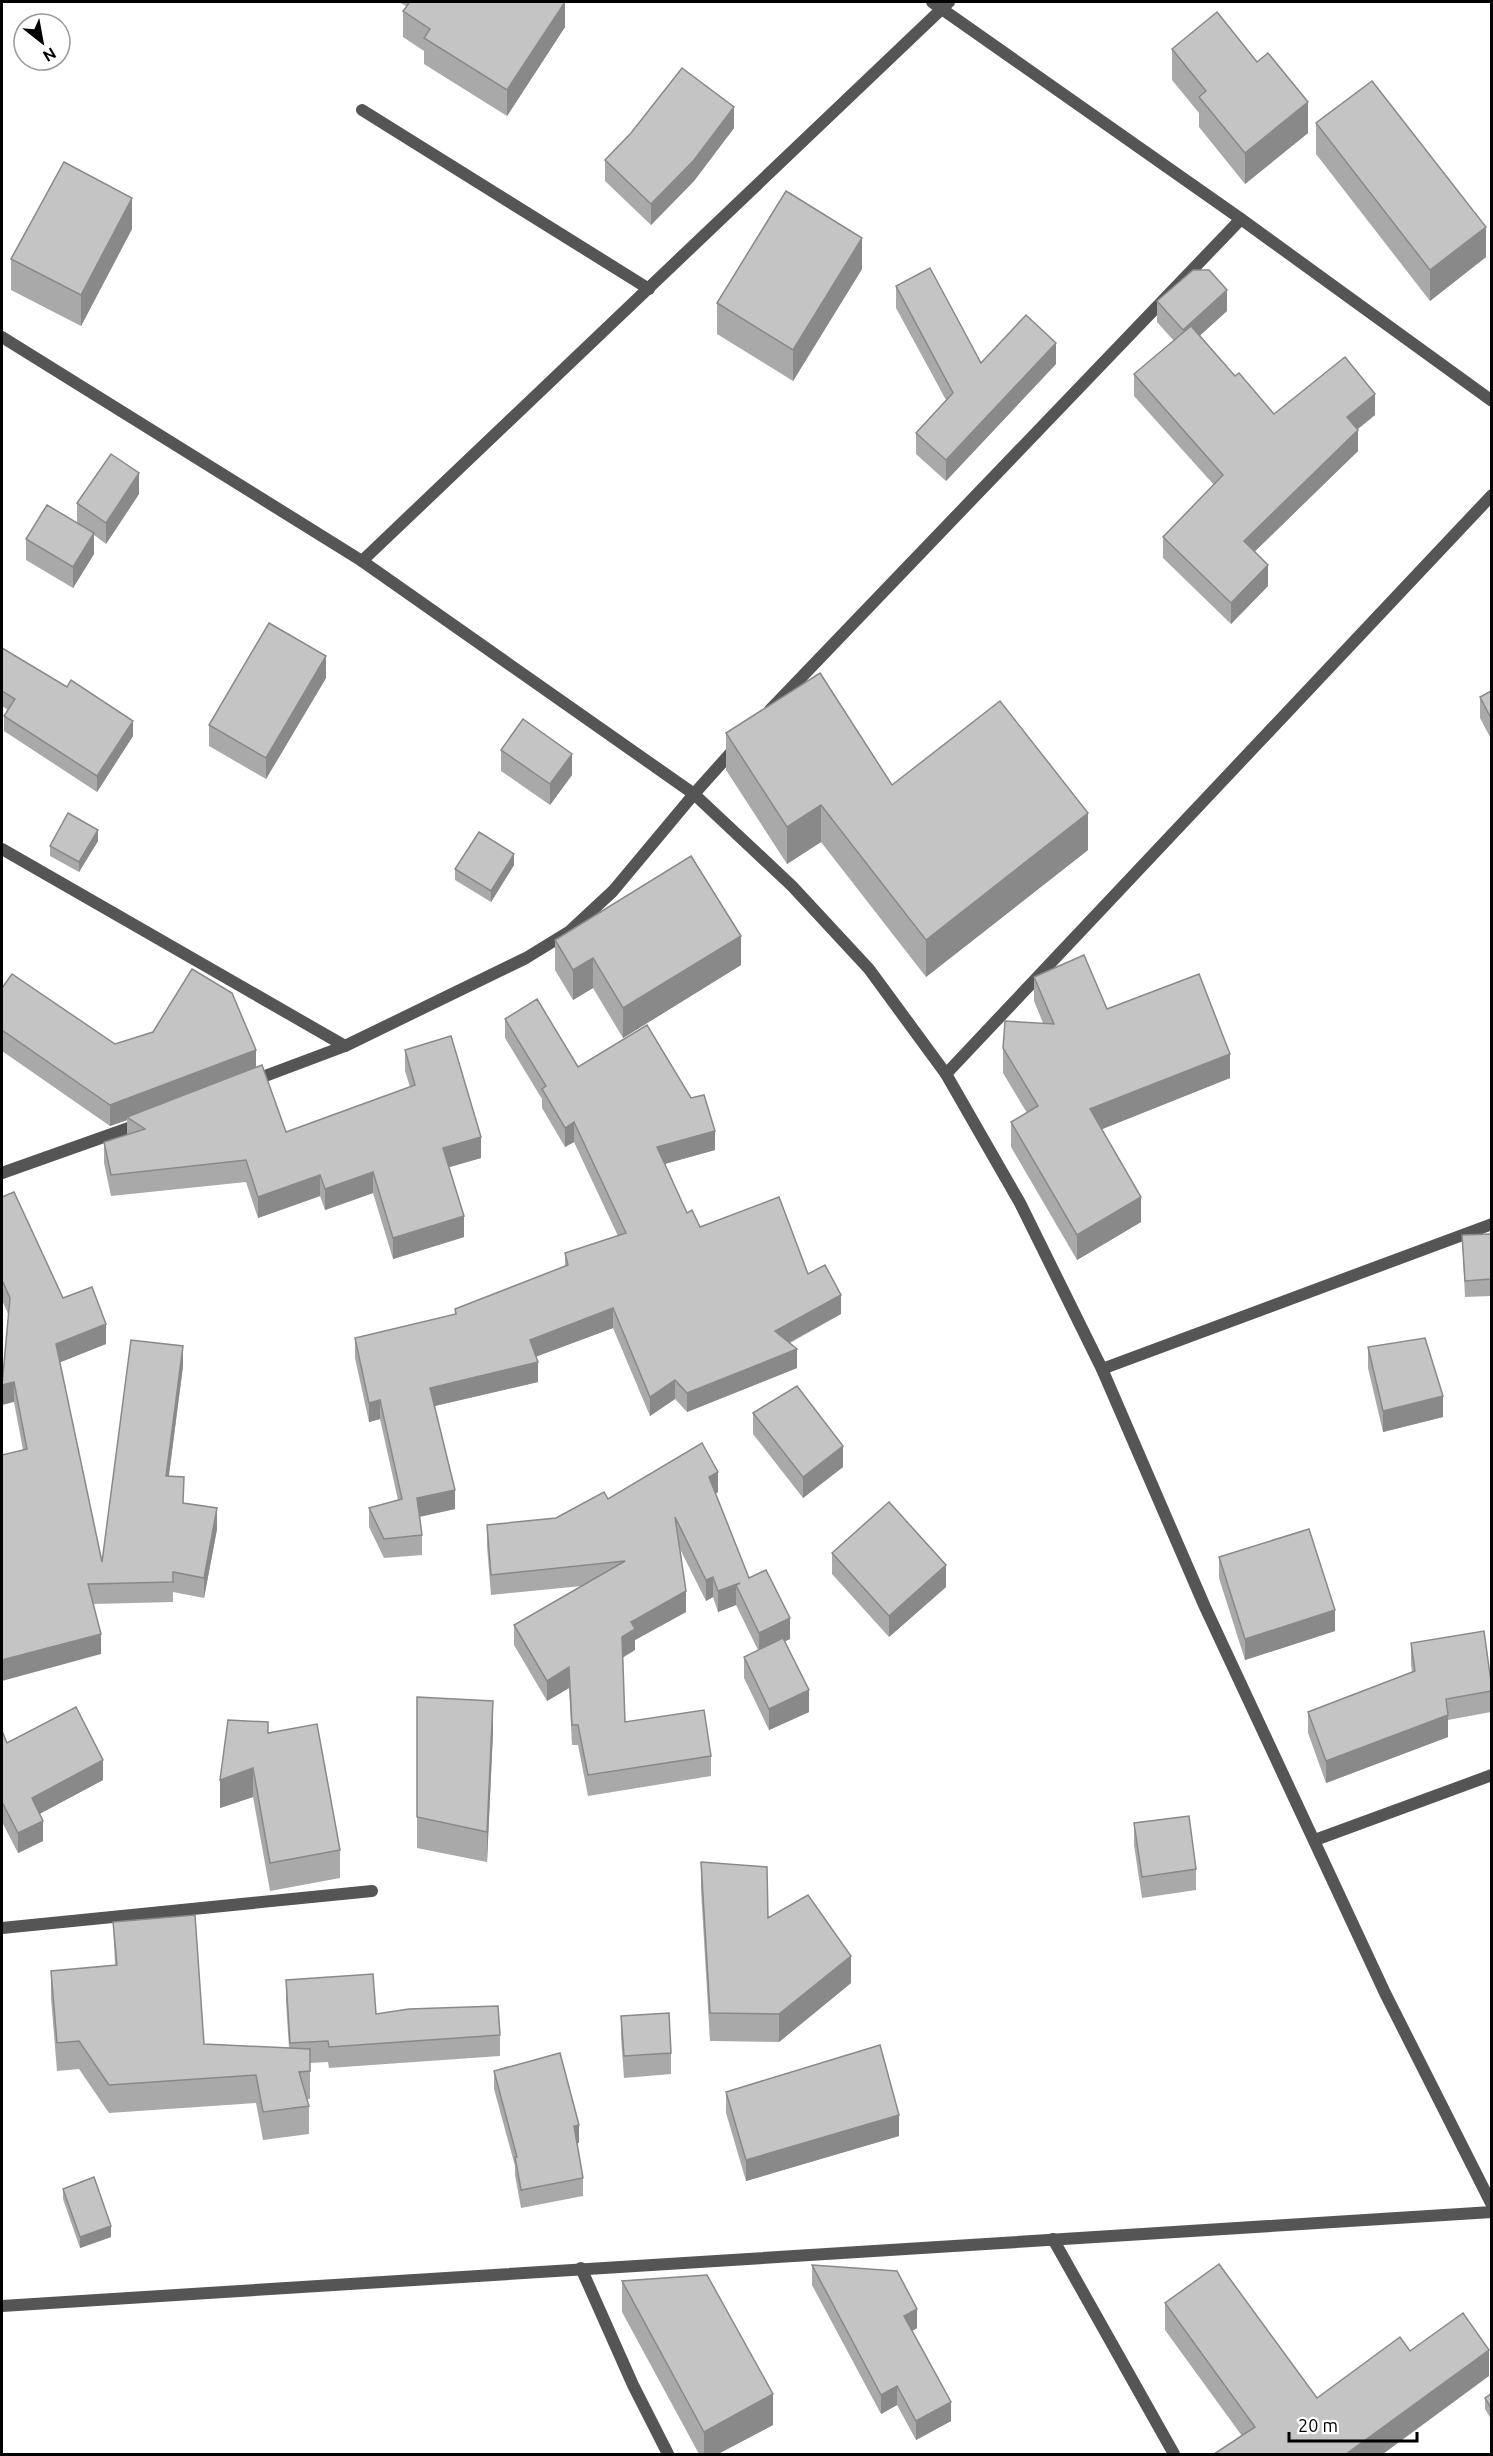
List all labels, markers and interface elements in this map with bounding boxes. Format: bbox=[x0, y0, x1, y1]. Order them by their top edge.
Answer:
north arrow bbox=[12, 12, 72, 72]
text: N bbox=[40, 44, 59, 66]
scale bar bbox=[1289, 2405, 1416, 2443]
text: 20 m bbox=[1298, 2415, 1338, 2435]

